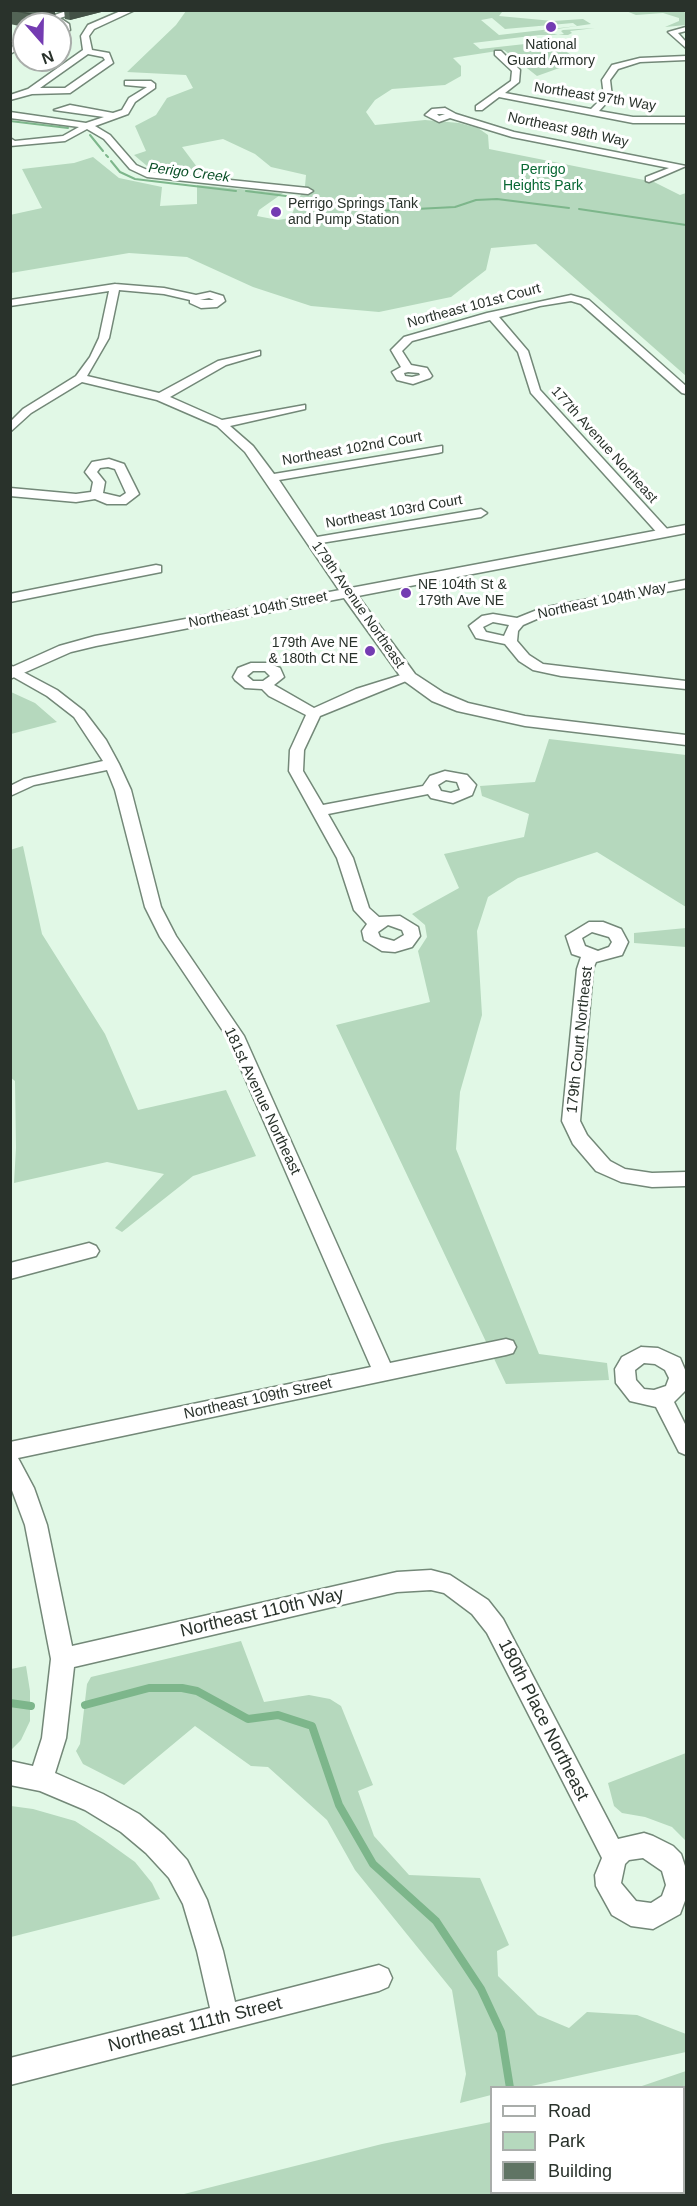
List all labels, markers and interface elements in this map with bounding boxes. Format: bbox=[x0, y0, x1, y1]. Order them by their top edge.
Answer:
north arrow bbox=[12, 12, 72, 72]
marker: National Guard Armory bbox=[544, 20, 558, 34]
place label: National Guard Armory bbox=[507, 37, 595, 70]
text: N bbox=[39, 48, 56, 67]
street label: Northeast 97th Way bbox=[533, 79, 657, 115]
street label: Northeast 98th Way bbox=[506, 109, 630, 151]
water label: Perigo Creek bbox=[147, 160, 231, 186]
park label: Perrigo Heights Park bbox=[503, 162, 583, 194]
place label: Perrigo Springs Tank and Pump Station bbox=[288, 196, 418, 228]
marker: Perrigo Springs Tank and Pump Station bbox=[269, 205, 283, 219]
street label: Northeast 101st Court bbox=[406, 280, 542, 332]
street label: 177th Avenue Northeast bbox=[547, 383, 661, 507]
street label: Northeast 102nd Court bbox=[281, 428, 423, 470]
street label: Northeast 103rd Court bbox=[324, 492, 464, 532]
street label: 179th Avenue Northeast bbox=[308, 538, 408, 672]
place label: NE 104th St & 179th Ave NE bbox=[418, 577, 507, 610]
street label: Northeast 104th Way bbox=[536, 579, 668, 623]
marker: NE 104th St & 179th Ave NE bbox=[399, 586, 413, 600]
street label: Northeast 104th Street bbox=[187, 588, 329, 632]
place label: 179th Ave NE & 180th Ct NE bbox=[269, 635, 358, 668]
marker: 179th Ave NE & 180th Ct NE bbox=[363, 644, 377, 658]
street label: 179th Court Northeast bbox=[563, 966, 597, 1114]
street label: 181st Avenue Northeast bbox=[220, 1024, 304, 1178]
street label: Northeast 109th Street bbox=[182, 1375, 334, 1423]
street label: Northeast 110th Way bbox=[178, 1584, 346, 1642]
street label: 180th Place Northeast bbox=[493, 1636, 593, 1804]
street label: Northeast 111th Street bbox=[106, 1993, 284, 2057]
legend bbox=[490, 2086, 685, 2194]
text: Road bbox=[548, 2101, 591, 2121]
text: Park bbox=[548, 2131, 585, 2151]
text: Building bbox=[548, 2161, 612, 2181]

